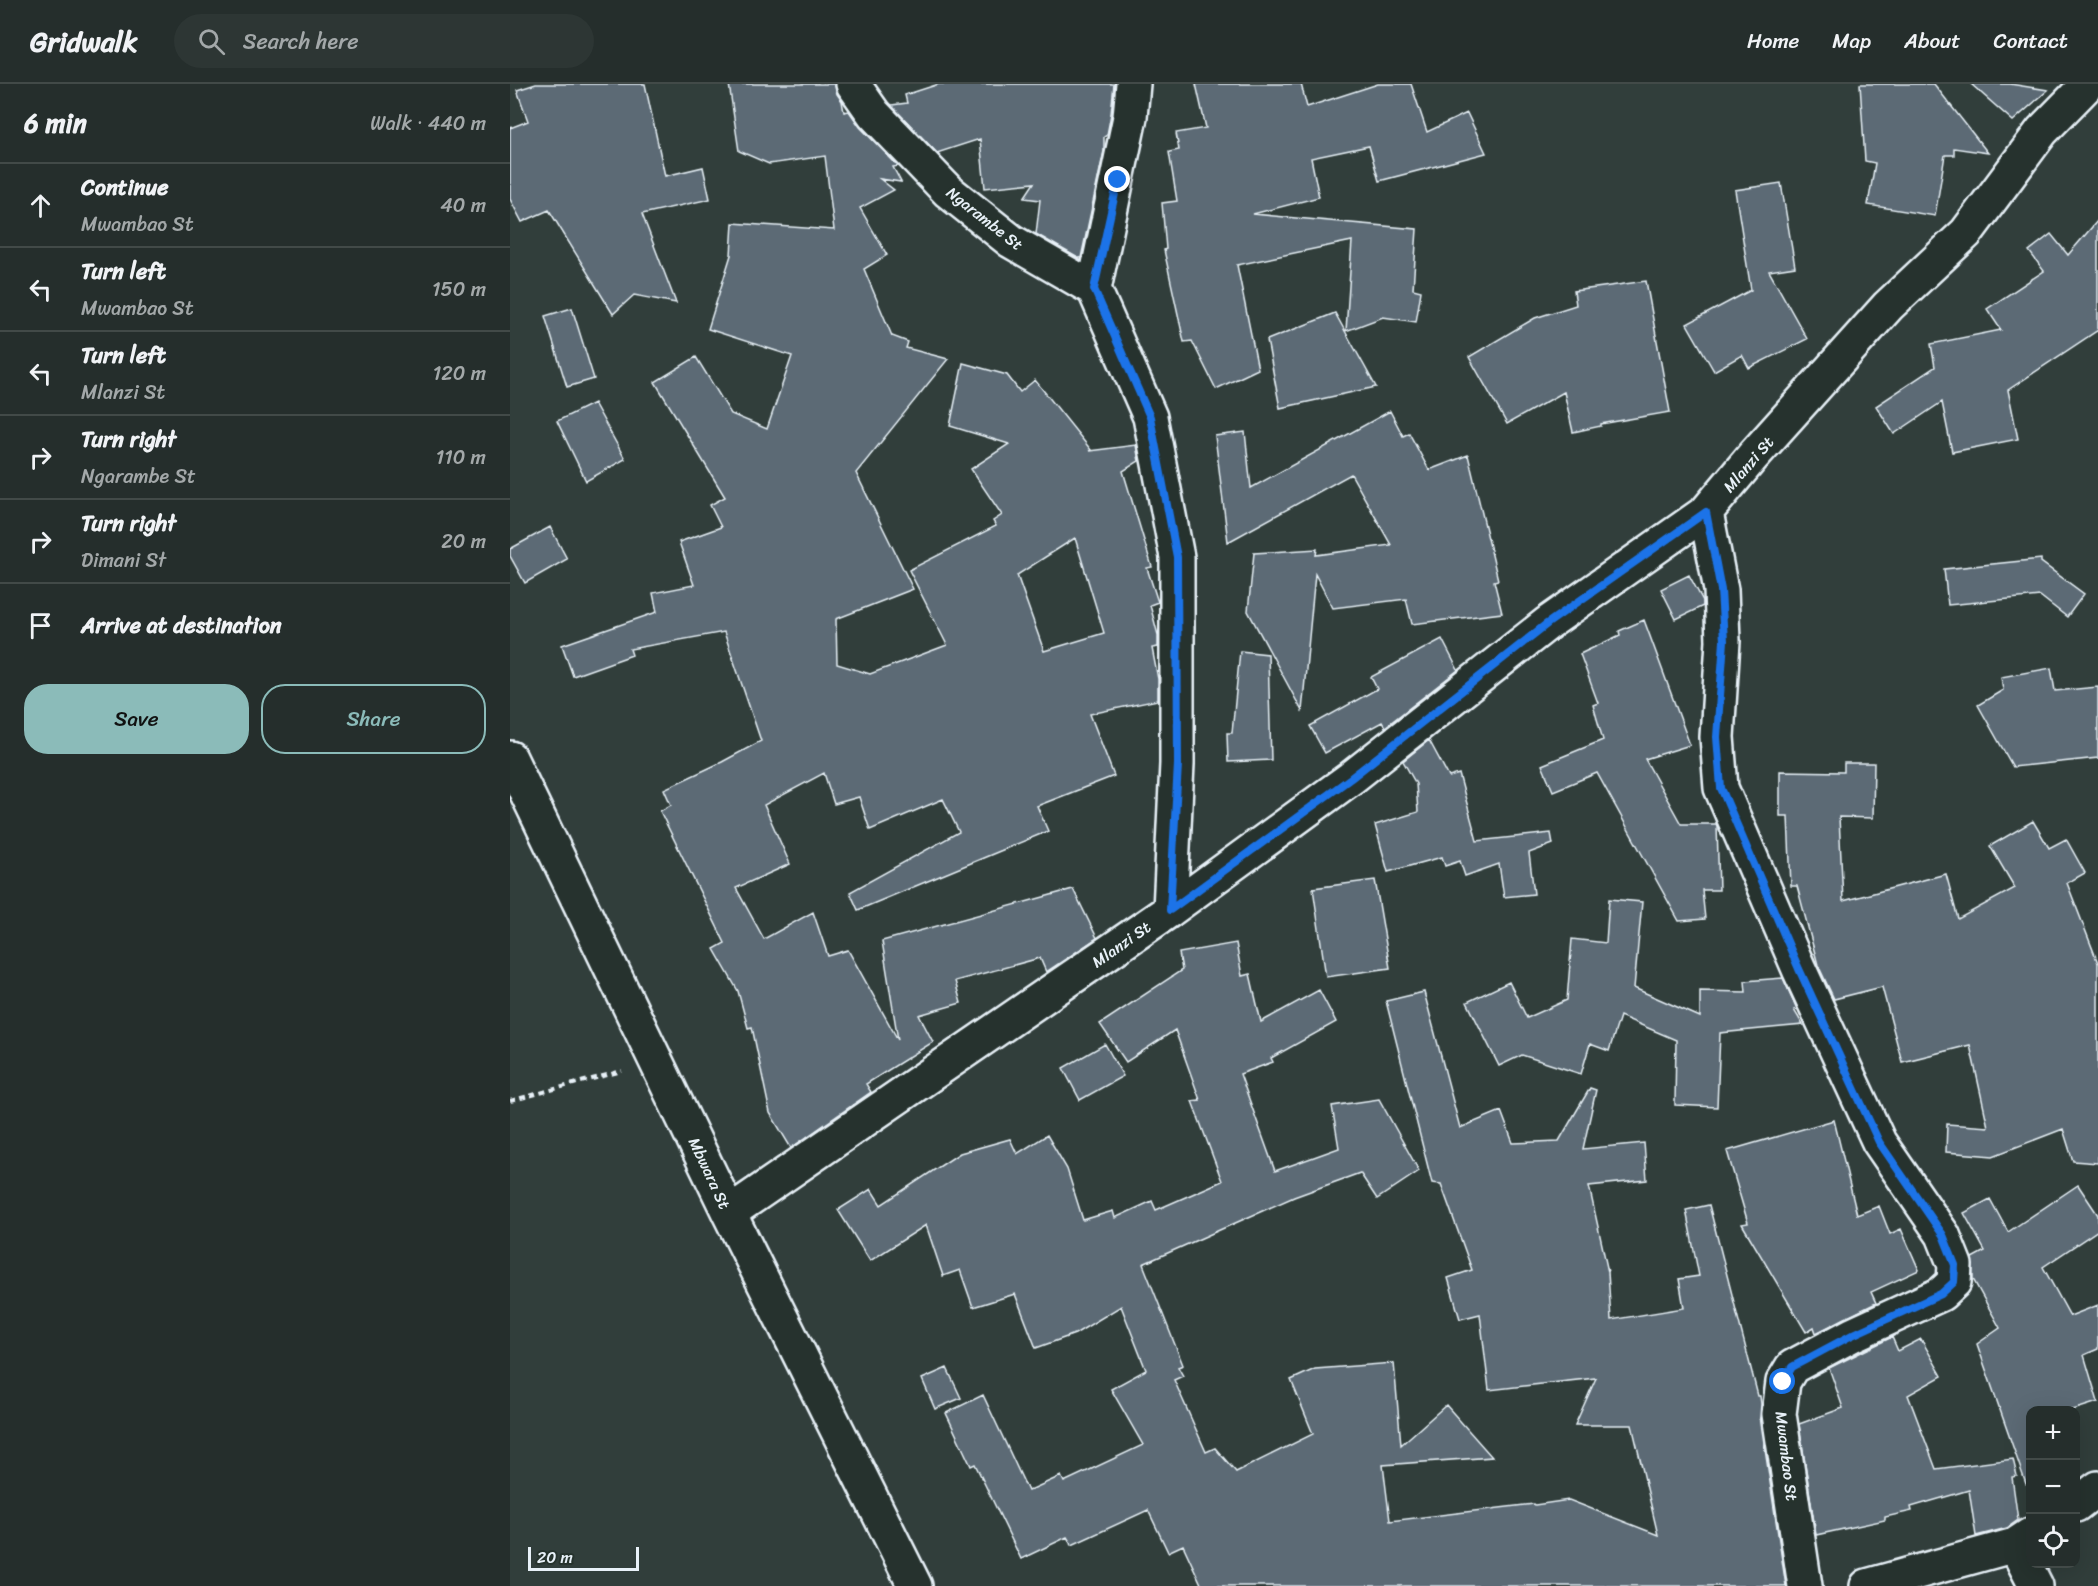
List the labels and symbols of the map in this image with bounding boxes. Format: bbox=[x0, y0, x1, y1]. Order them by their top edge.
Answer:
route end bbox=[1104, 166, 1130, 192]
street label: Ngarambe St bbox=[940, 179, 1030, 258]
street label: Mlanzi St bbox=[1715, 429, 1781, 499]
street label: Mlanzi St bbox=[1085, 913, 1157, 976]
street label: Mbwara St bbox=[680, 1132, 739, 1214]
route start bbox=[1769, 1368, 1795, 1394]
street label: Mwambao St bbox=[1767, 1410, 1806, 1503]
scale bar bbox=[528, 1544, 639, 1572]

